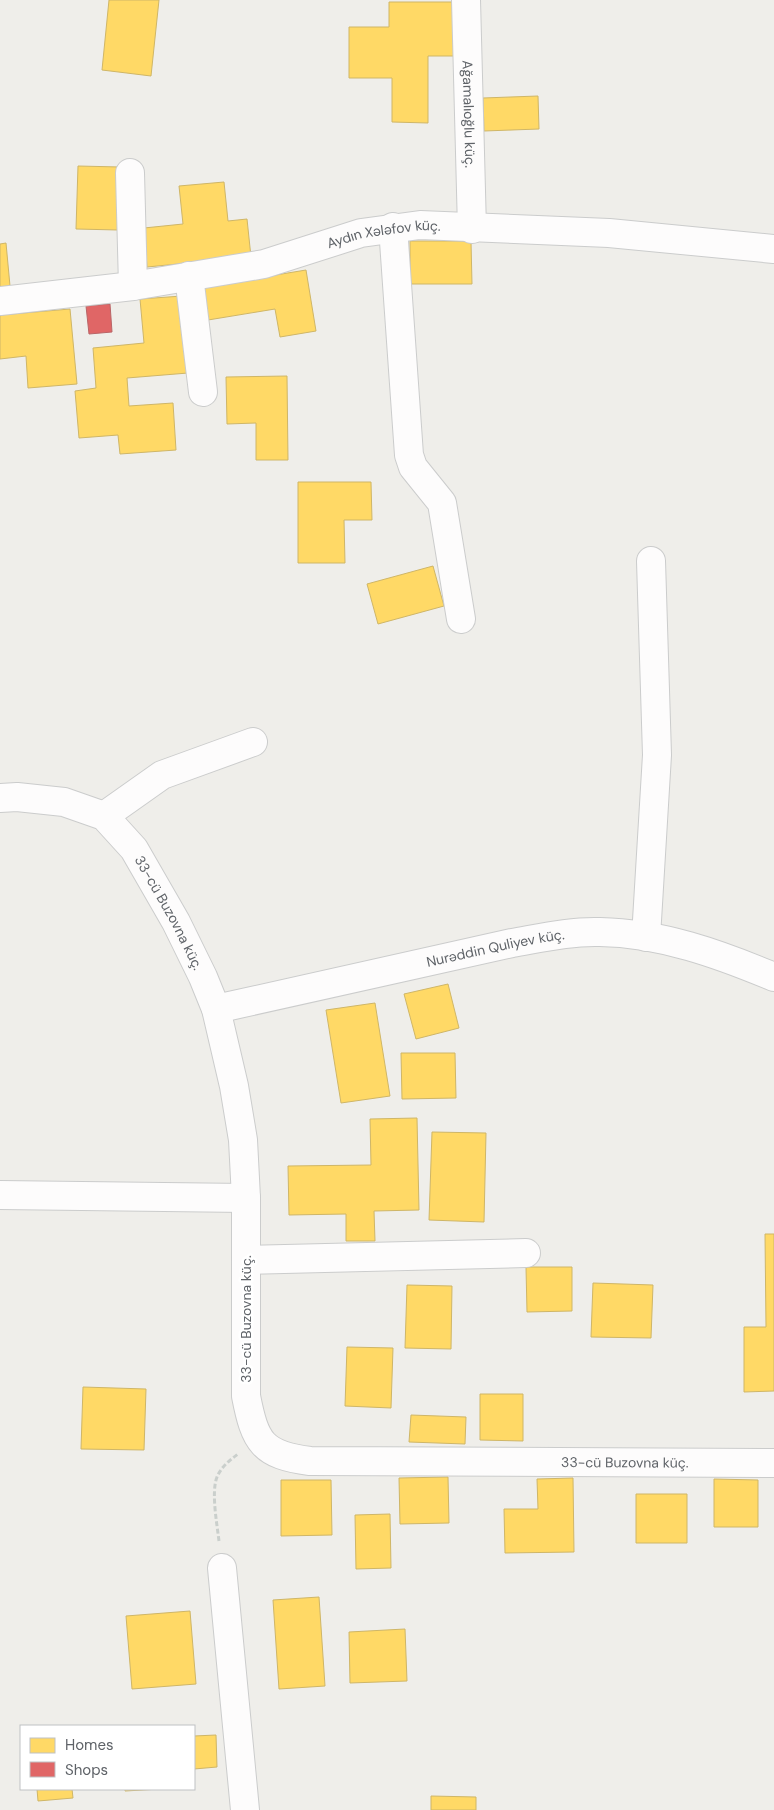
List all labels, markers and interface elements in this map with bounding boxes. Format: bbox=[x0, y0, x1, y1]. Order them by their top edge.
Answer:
street label: Ağamalıoğlu küç. bbox=[459, 60, 479, 168]
street label: Aydın Xələfov küç. bbox=[325, 216, 441, 252]
street label: 33-cü Buzovna küç. bbox=[131, 852, 207, 973]
street label: Nurəddin Quliyev küç. bbox=[425, 925, 566, 971]
street label: 33-cü Buzovna küç. bbox=[237, 1255, 255, 1383]
street label: 33-cü Buzovna küç. bbox=[561, 1453, 689, 1472]
legend bbox=[20, 1725, 195, 1790]
text: Homes bbox=[65, 1735, 114, 1755]
text: Shops bbox=[65, 1760, 108, 1780]

